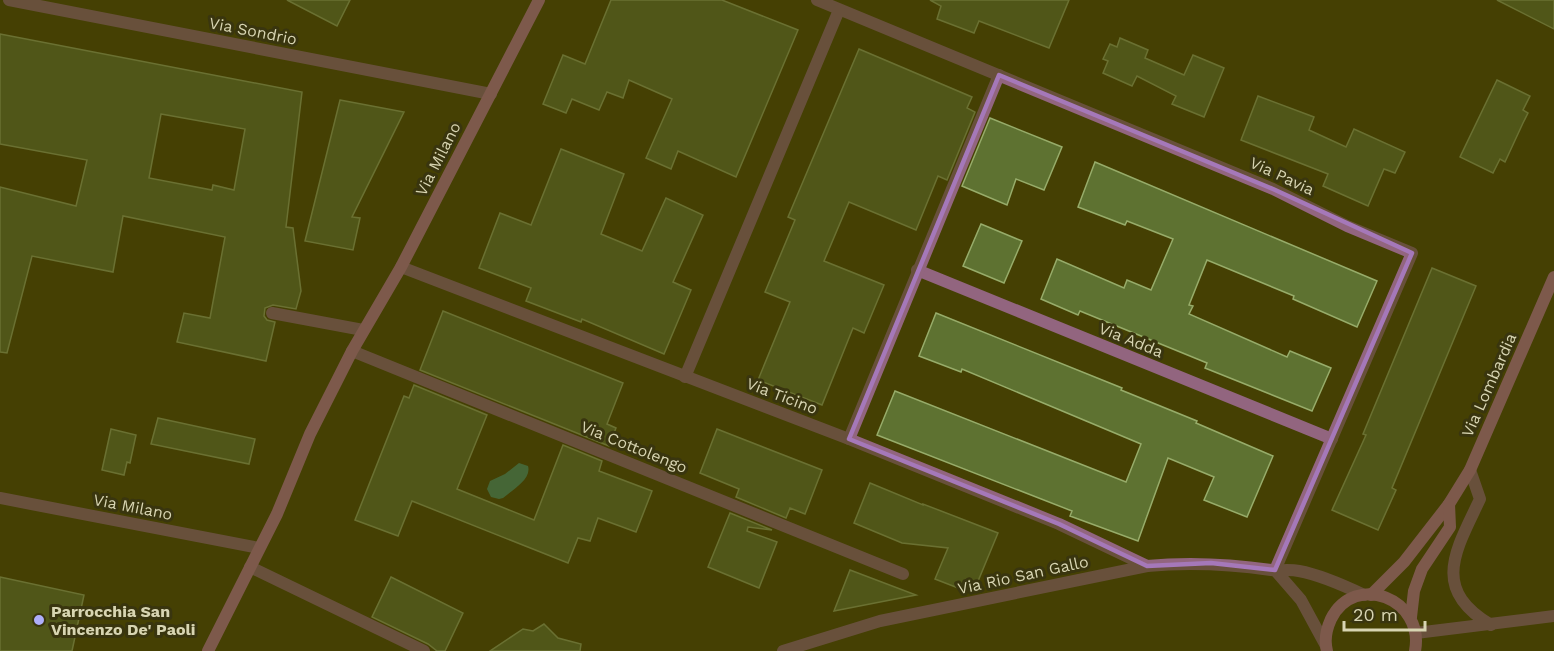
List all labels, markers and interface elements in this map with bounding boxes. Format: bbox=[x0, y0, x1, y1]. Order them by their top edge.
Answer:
street label: Via Sondrio bbox=[208, 13, 298, 49]
street label: Via Milano bbox=[411, 119, 465, 199]
street label: Via Pavia bbox=[1247, 153, 1317, 199]
street label: Via Adda bbox=[1096, 319, 1166, 361]
street label: Via Lombardia bbox=[1458, 330, 1520, 440]
street label: Via Ticino bbox=[744, 374, 820, 418]
street label: Via Cottolengo bbox=[578, 417, 690, 477]
street label: Via Milano bbox=[92, 490, 174, 524]
street label: Via Rio San Gallo bbox=[956, 552, 1090, 598]
scale bar bbox=[1344, 594, 1425, 632]
place label: Parrocchia San Vincenzo De' Paoli bbox=[51, 602, 195, 639]
text: 20 m bbox=[1353, 604, 1398, 625]
marker: Parrocchia San Vincenzo De' Paoli bbox=[32, 613, 46, 627]

